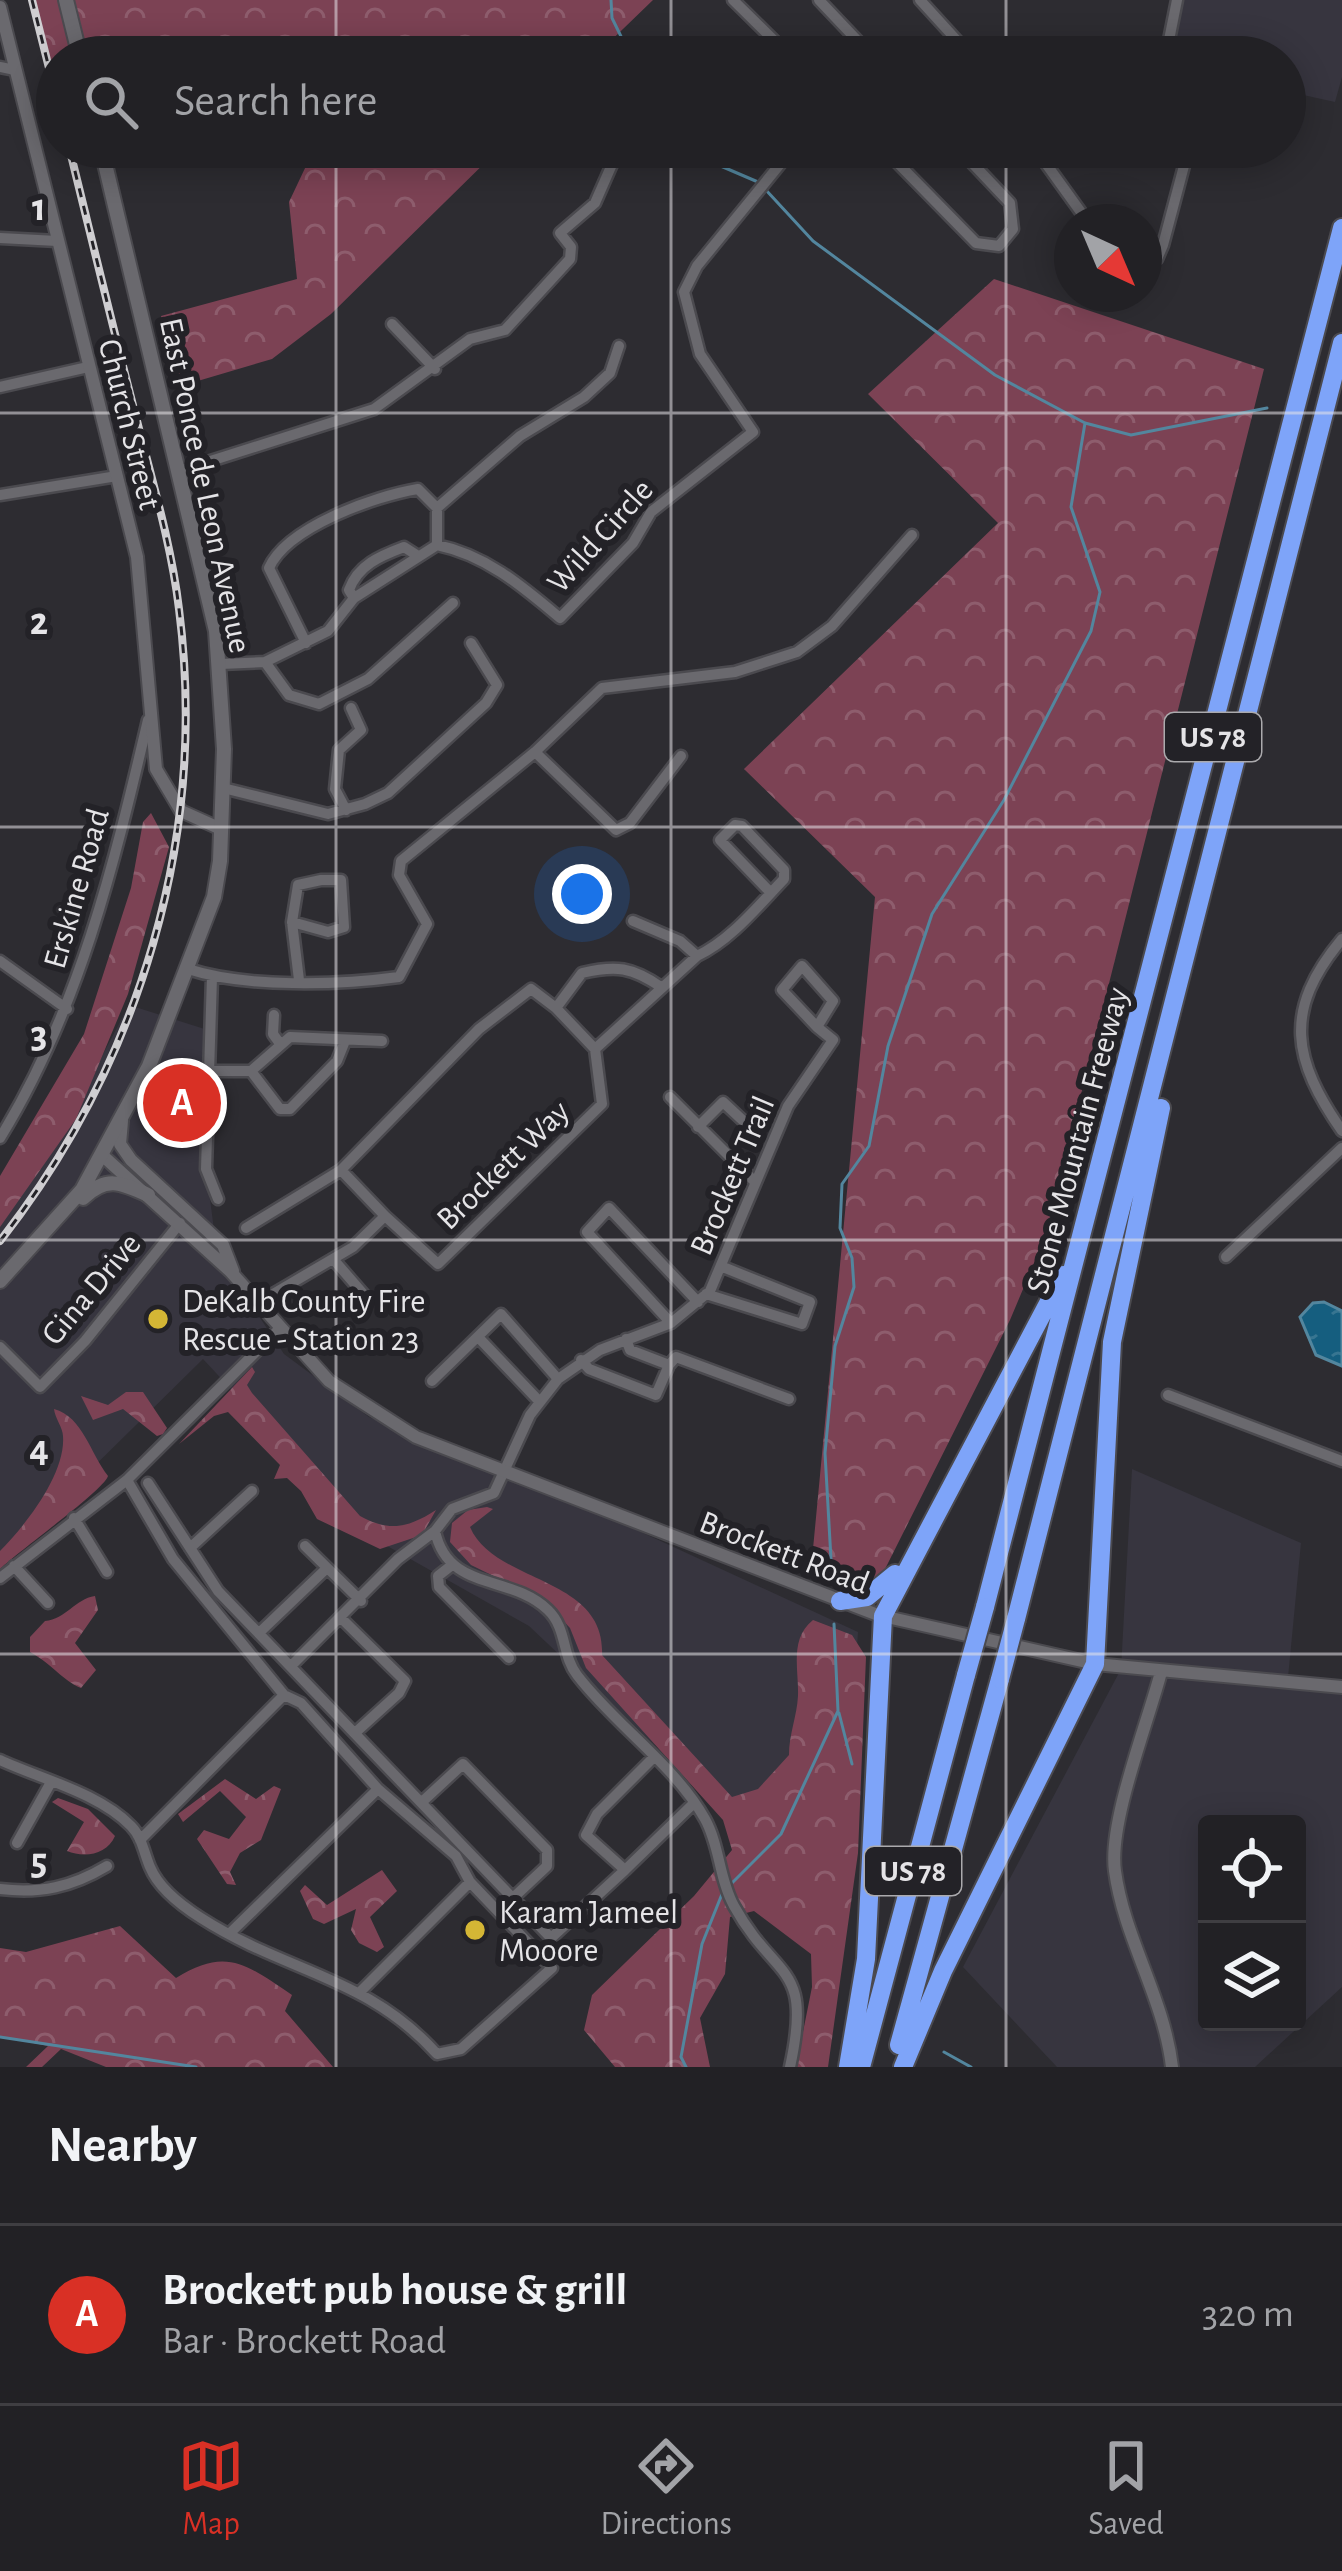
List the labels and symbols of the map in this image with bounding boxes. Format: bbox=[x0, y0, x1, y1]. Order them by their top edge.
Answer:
text: 1 bbox=[32, 189, 46, 228]
north arrow bbox=[1054, 204, 1162, 312]
street label: East Ponce de Leon Avenue bbox=[153, 315, 256, 656]
street label: Church Street bbox=[91, 336, 166, 514]
street label: Wild Circle bbox=[542, 474, 660, 600]
text: 2 bbox=[30, 603, 48, 642]
road number: US 78 bbox=[1165, 713, 1261, 761]
street label: Erskine Road bbox=[39, 805, 116, 972]
your location bbox=[552, 864, 612, 924]
street label: Stone Mountain Freeway bbox=[1022, 984, 1135, 1297]
text: 3 bbox=[31, 1016, 47, 1055]
pin: A bbox=[143, 1058, 221, 1148]
street label: Brockett Trail bbox=[685, 1092, 781, 1260]
street label: Brockett Way bbox=[431, 1095, 576, 1237]
street label: Gina Drive bbox=[36, 1228, 148, 1352]
place label: DeKalb County Fire Rescue - Station 23 bbox=[182, 1286, 425, 1357]
marker: DeKalb County Fire Rescue - Station 23 bbox=[145, 1306, 171, 1332]
text: 4 bbox=[29, 1430, 49, 1469]
street label: Brockett Road bbox=[695, 1506, 873, 1601]
text: 5 bbox=[31, 1843, 47, 1882]
road number: US 78 bbox=[865, 1847, 961, 1895]
place label: Karam Jameel Mooore bbox=[499, 1897, 678, 1968]
marker: Karam Jameel Mooore bbox=[462, 1917, 488, 1943]

